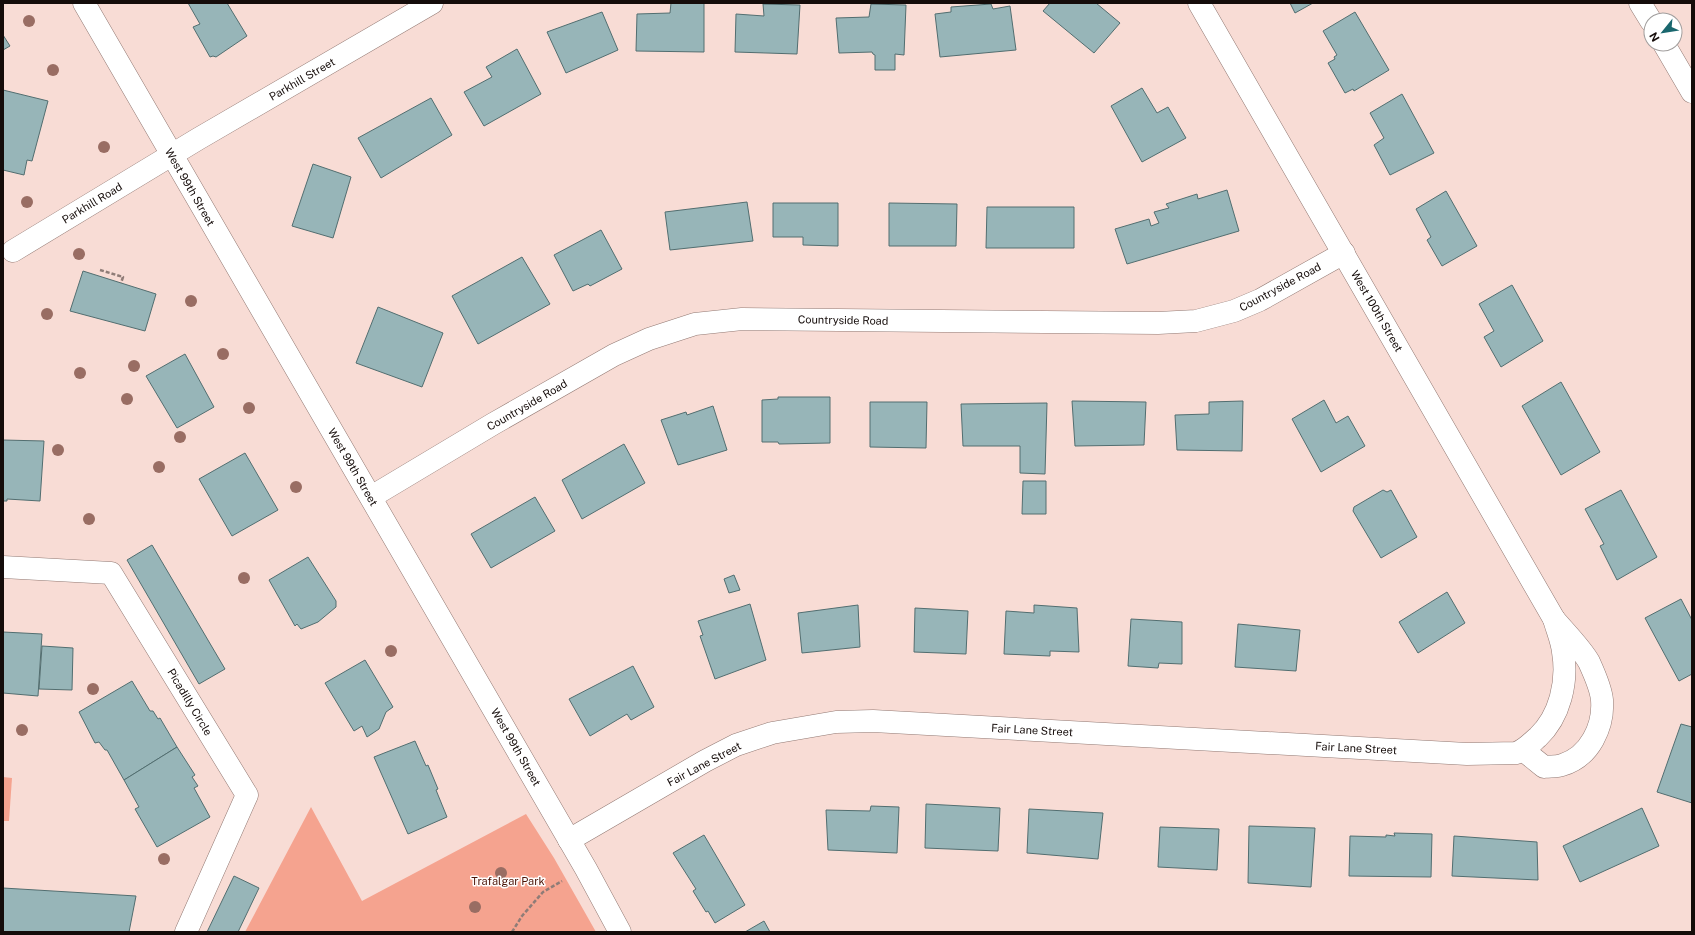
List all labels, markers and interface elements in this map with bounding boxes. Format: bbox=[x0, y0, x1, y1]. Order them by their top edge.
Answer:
north arrow bbox=[1643, 12, 1683, 52]
text: N bbox=[1647, 30, 1662, 44]
street label: Parkhill Street bbox=[267, 55, 337, 103]
street label: West 99th Street bbox=[163, 146, 217, 228]
street label: Parkhill Road bbox=[60, 180, 124, 226]
street label: Countryside Road bbox=[1237, 260, 1323, 314]
street label: West 100th Street bbox=[1349, 268, 1405, 354]
street label: Countryside Road bbox=[798, 313, 888, 327]
street label: Countryside Road bbox=[485, 377, 569, 433]
street label: West 99th Street bbox=[326, 426, 380, 508]
street label: Picadilly Circle bbox=[165, 666, 215, 738]
street label: West 99th Street bbox=[489, 706, 543, 788]
street label: Fair Lane Street bbox=[991, 722, 1073, 738]
street label: Fair Lane Street bbox=[665, 739, 743, 789]
street label: Fair Lane Street bbox=[1315, 740, 1397, 756]
park label: Trafalgar Park bbox=[471, 875, 545, 887]

